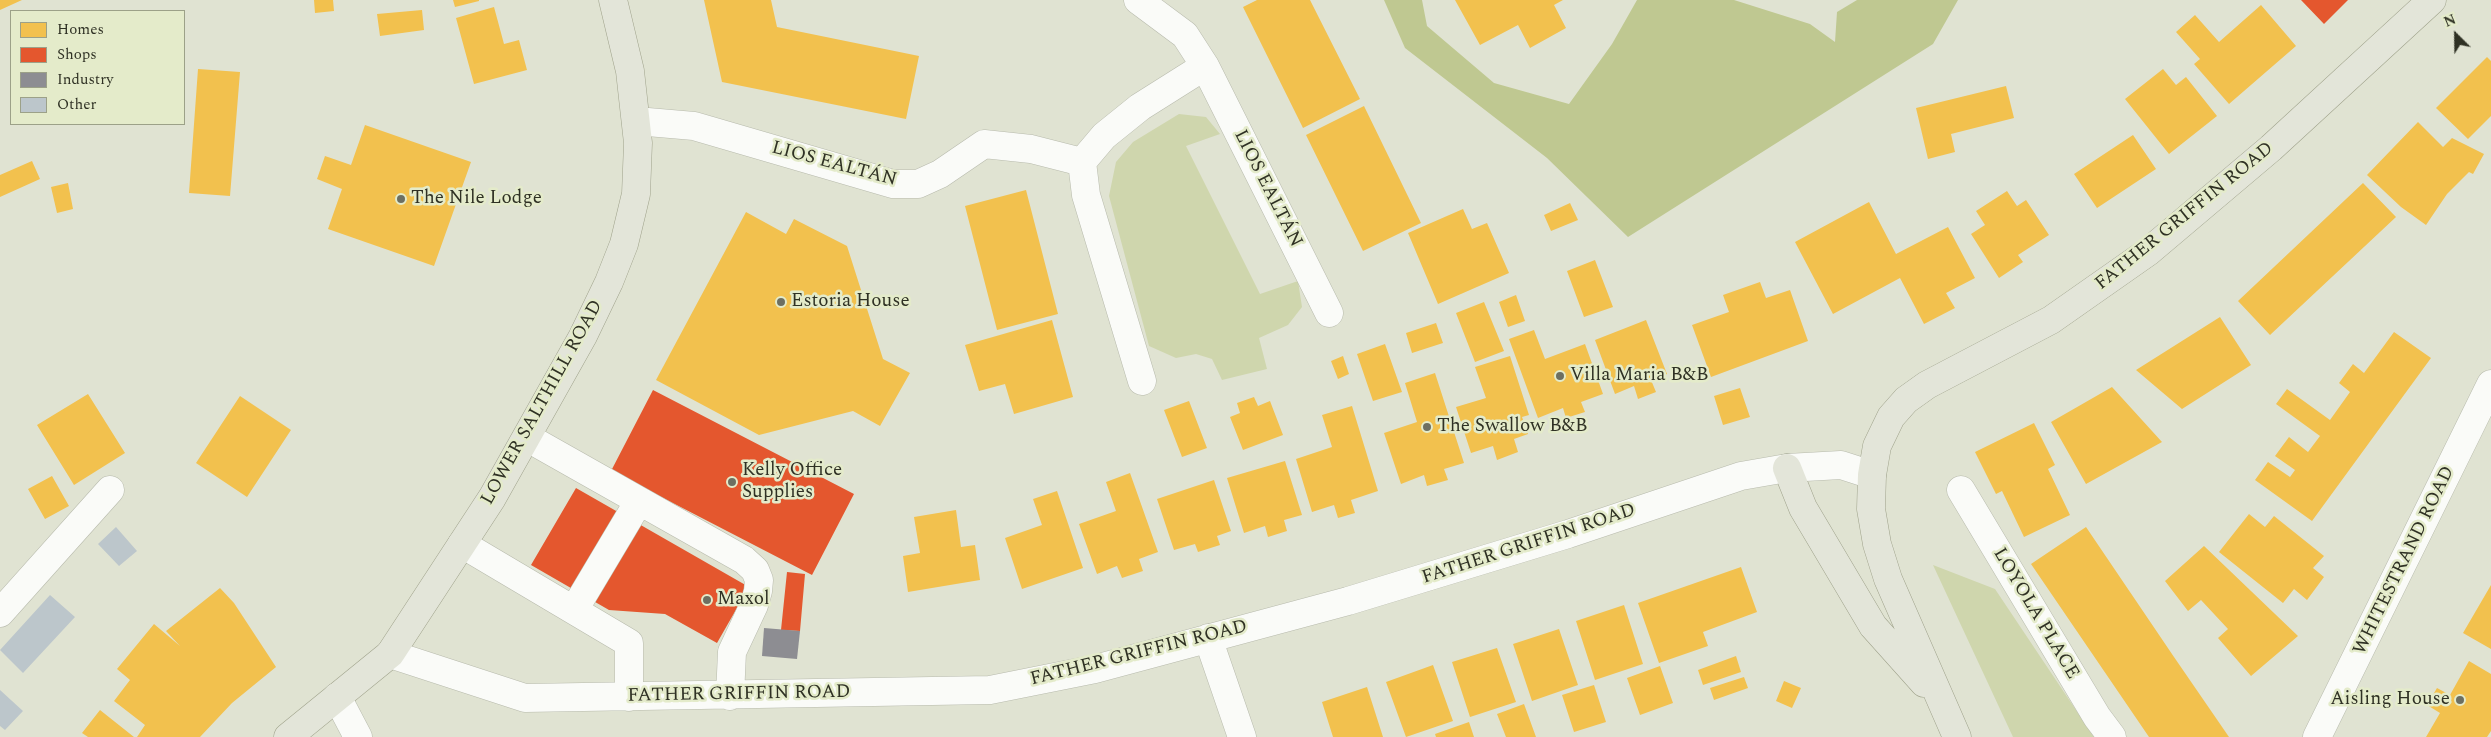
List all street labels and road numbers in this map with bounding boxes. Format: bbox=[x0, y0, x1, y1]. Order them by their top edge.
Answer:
street label: LIOS EALTÁN bbox=[1228, 126, 1306, 252]
street label: LIOS EALTÁN bbox=[769, 137, 899, 193]
street label: FATHER GRIFFIN ROAD bbox=[2091, 138, 2279, 296]
street label: LOWER SALTHILL ROAD bbox=[477, 296, 609, 510]
street label: WHITESTRAND ROAD bbox=[2349, 463, 2461, 659]
street label: FATHER GRIFFIN ROAD bbox=[1419, 500, 1639, 590]
street label: LOYOLA PLACE bbox=[1987, 544, 2083, 684]
street label: FATHER GRIFFIN ROAD bbox=[1028, 616, 1250, 692]
street label: FATHER GRIFFIN ROAD bbox=[627, 682, 851, 708]

